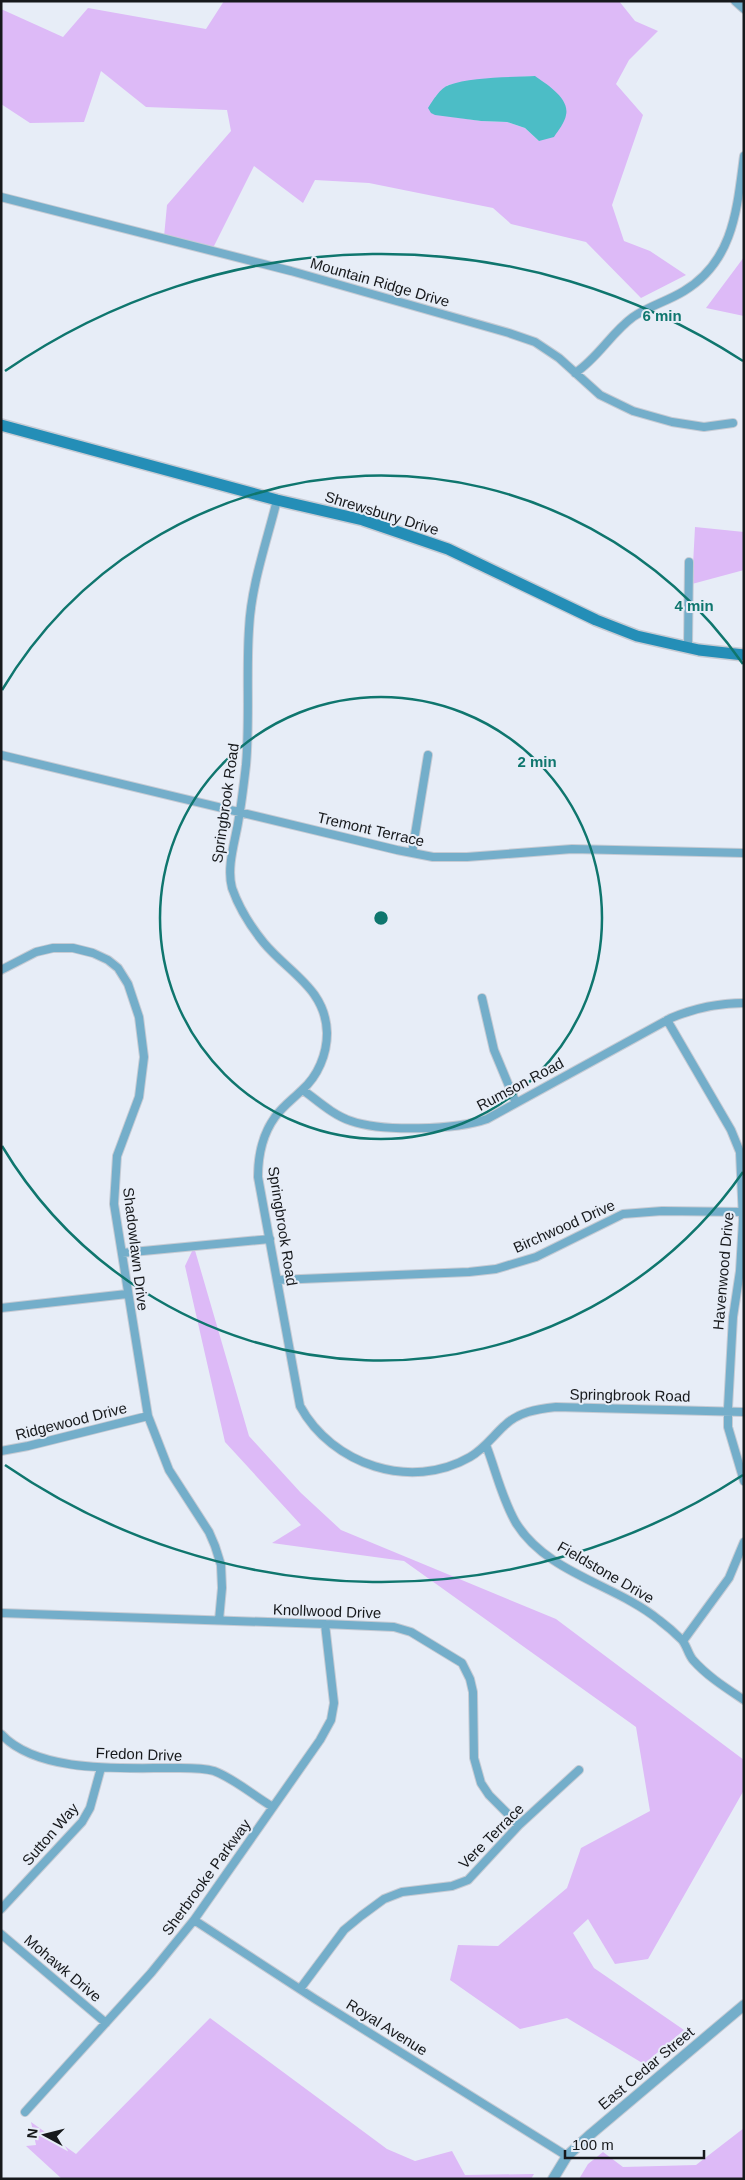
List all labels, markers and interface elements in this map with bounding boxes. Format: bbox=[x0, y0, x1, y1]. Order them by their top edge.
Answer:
street label: Mountain Ridge Drive bbox=[308, 254, 452, 310]
text: 6 min bbox=[642, 307, 682, 324]
street label: Shrewsbury Drive bbox=[323, 488, 441, 538]
text: 4 min bbox=[674, 597, 714, 614]
street label: Springbrook Road bbox=[208, 742, 242, 864]
text: 2 min bbox=[517, 753, 557, 770]
street label: Tremont Terrace bbox=[316, 808, 426, 850]
centre of rings bbox=[372, 909, 390, 927]
street label: Rumson Road bbox=[474, 1054, 566, 1114]
street label: Springbrook Road bbox=[265, 1165, 301, 1287]
street label: Shadowlawn Drive bbox=[120, 1186, 152, 1312]
street label: Birchwood Drive bbox=[511, 1196, 617, 1256]
street label: Havenwood Drive bbox=[709, 1211, 737, 1331]
street label: Springbrook Road bbox=[569, 1385, 691, 1405]
street label: Ridgewood Drive bbox=[14, 1399, 128, 1443]
street label: Fieldstone Drive bbox=[555, 1538, 657, 1606]
street label: Knollwood Drive bbox=[273, 1601, 381, 1621]
street label: Fredon Drive bbox=[95, 1744, 183, 1764]
street label: Sutton Way bbox=[18, 1799, 82, 1869]
street label: Vere Terrace bbox=[455, 1800, 527, 1872]
street label: Sherbrooke Parkway bbox=[158, 1815, 254, 1938]
street label: Mohawk Drive bbox=[21, 1931, 105, 2005]
street label: Royal Avenue bbox=[343, 1995, 431, 2059]
street label: East Cedar Street bbox=[595, 2023, 698, 2113]
north arrow bbox=[20, 2110, 70, 2160]
text: N bbox=[24, 2127, 41, 2139]
scale bar bbox=[565, 2128, 704, 2160]
text: 100 m bbox=[572, 2136, 614, 2153]

